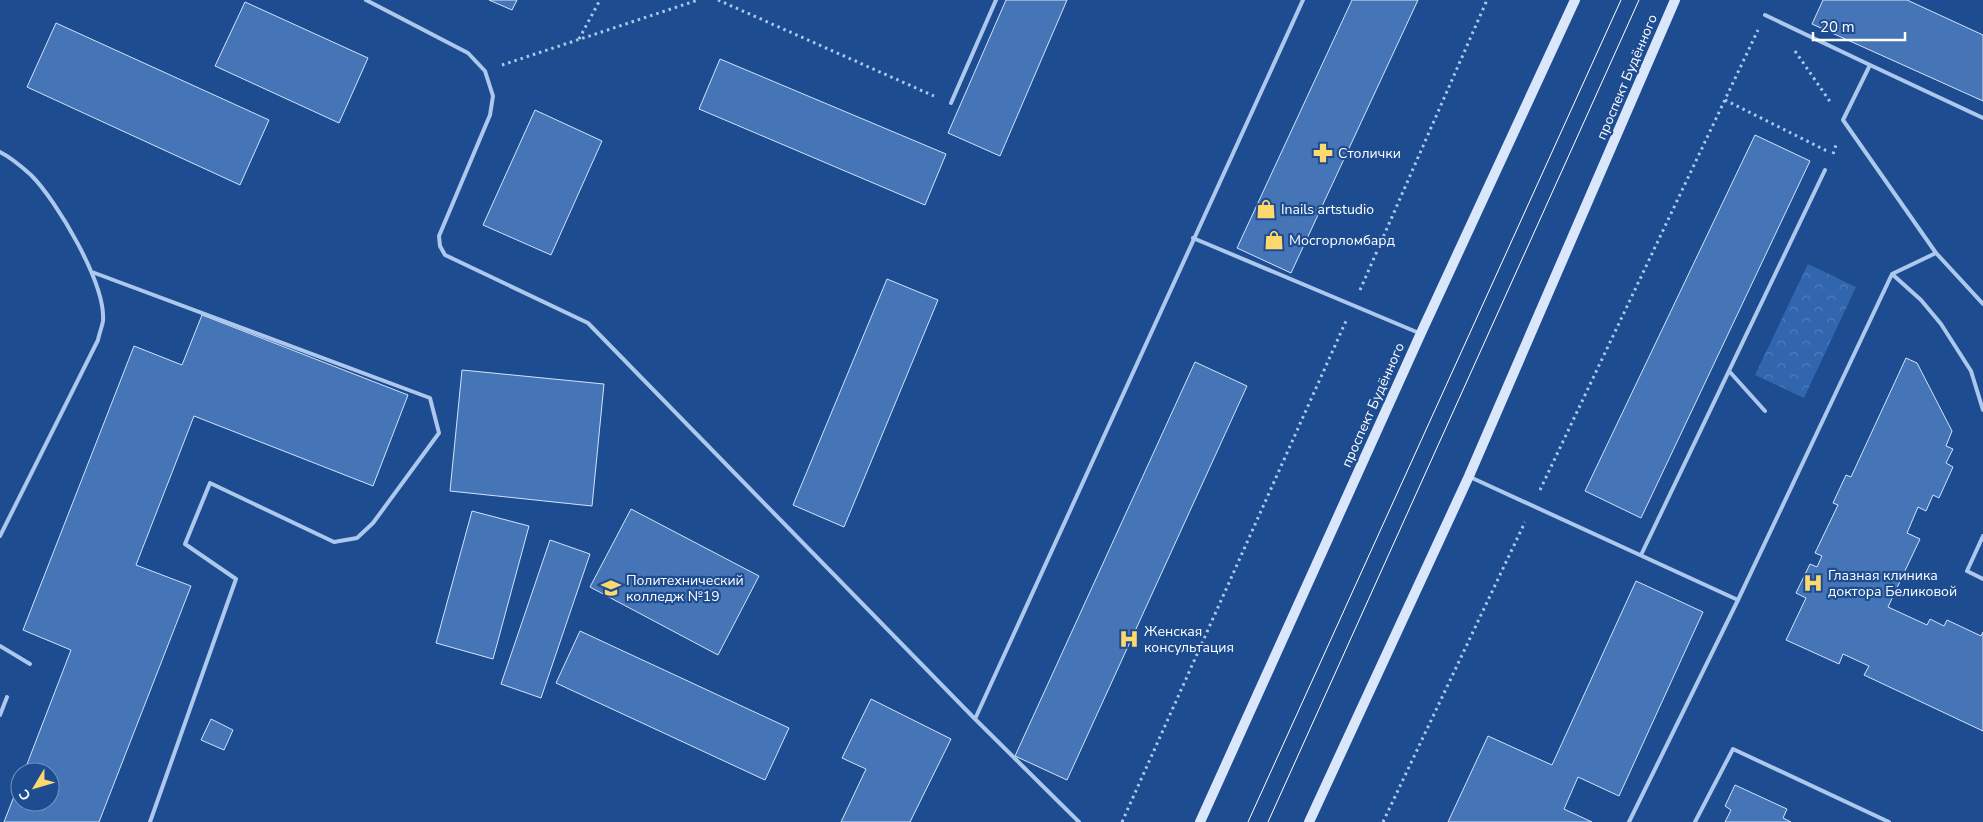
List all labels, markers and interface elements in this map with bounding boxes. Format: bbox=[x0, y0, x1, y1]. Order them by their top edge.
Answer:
scale bar bbox=[1813, 10, 1906, 42]
street label: проспект Будённого bbox=[1592, 11, 1662, 143]
text: 20 m bbox=[1820, 17, 1855, 37]
pharmacy icon: Столички bbox=[1312, 142, 1334, 164]
place label: Столички bbox=[1338, 144, 1401, 163]
shop icon: Inails artstudio bbox=[1255, 198, 1277, 220]
place label: Inails artstudio bbox=[1281, 200, 1374, 219]
shop icon: Мосгорломбард bbox=[1263, 229, 1285, 251]
place label: Мосгорломбард bbox=[1289, 231, 1395, 250]
street label: проспект Будённого bbox=[1337, 340, 1409, 470]
place label: Глазная клиника доктора Беликовой bbox=[1828, 566, 1957, 601]
place label: Политехнический колледж №19 bbox=[626, 571, 744, 606]
hospital icon: Глазная клиника доктора Беликовой bbox=[1802, 572, 1824, 594]
school or university icon: Политехнический колледж №19 bbox=[600, 577, 622, 599]
place label: Женская консультация bbox=[1144, 622, 1234, 657]
hospital icon: Женская консультация bbox=[1118, 628, 1140, 650]
north arrow bbox=[10, 762, 60, 812]
text: С bbox=[14, 785, 36, 804]

